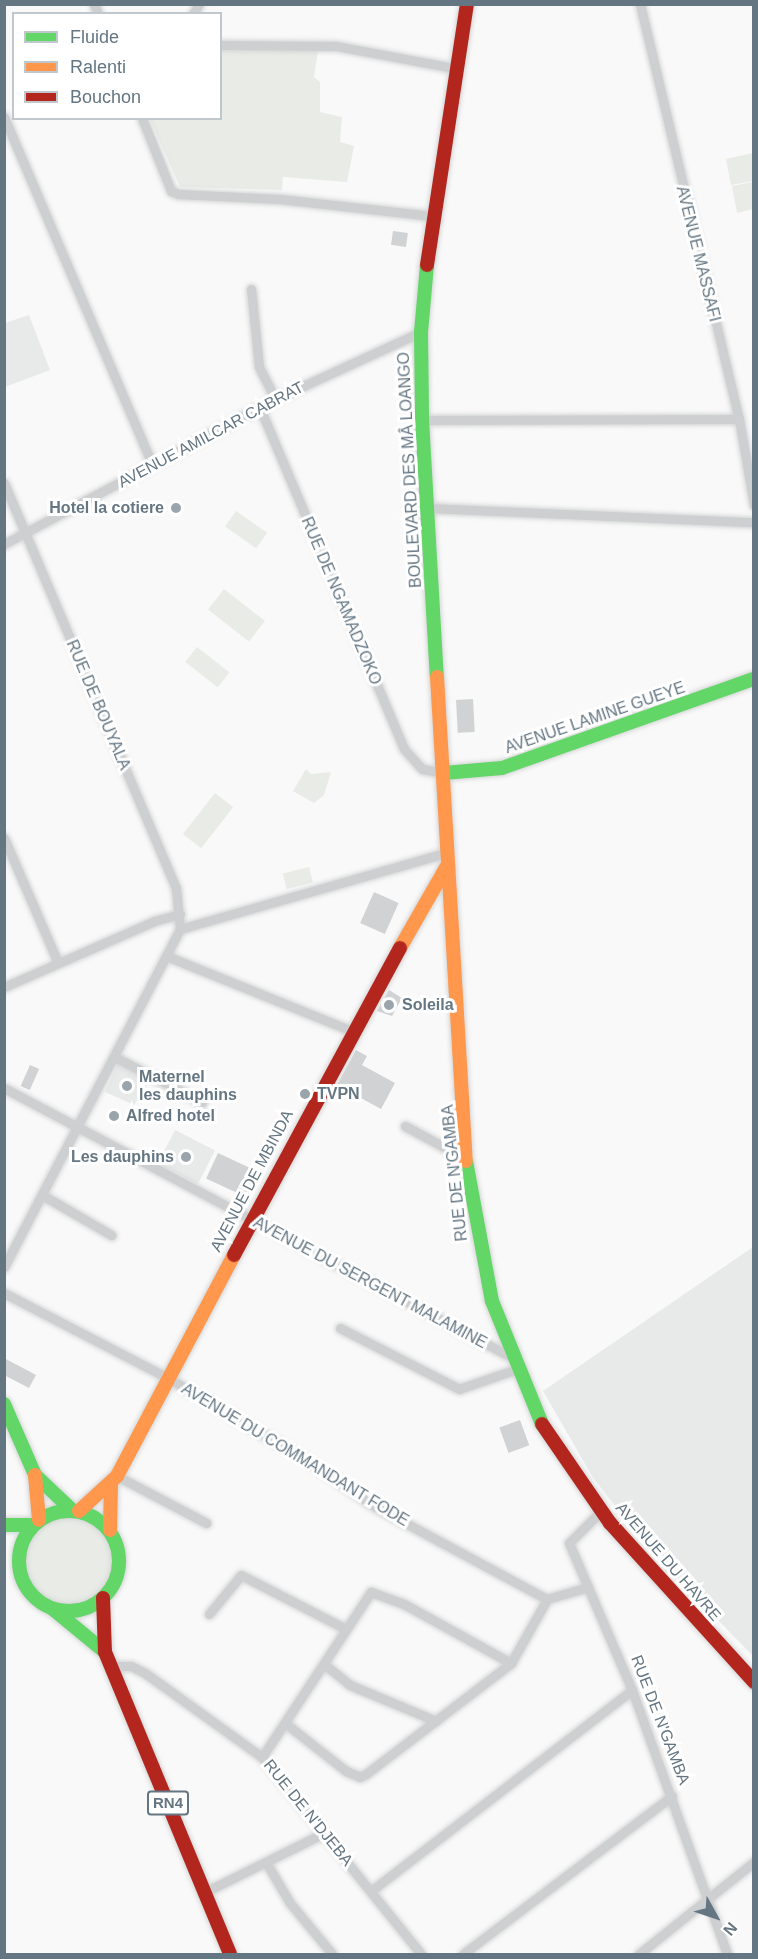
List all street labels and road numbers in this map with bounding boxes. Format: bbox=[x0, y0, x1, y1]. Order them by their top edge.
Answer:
street label: AVENUE MASSAFI bbox=[672, 184, 724, 324]
street label: BOULEVARD DES MÂ LOANGO bbox=[394, 352, 426, 588]
street label: AVENUE AMILCAR CABRAT bbox=[115, 378, 307, 492]
street label: RUE DE NGAMADZOKO bbox=[297, 514, 385, 688]
street label: RUE DE BOUYALA bbox=[62, 637, 134, 773]
street label: AVENUE LAMINE GUEYE bbox=[502, 678, 688, 758]
street label: RUE DE N'GAMBA bbox=[438, 1104, 472, 1242]
street label: AVENUE DE MBINDA bbox=[206, 1107, 298, 1255]
street label: AVENUE DU SERGENT MALAMINE bbox=[250, 1213, 490, 1353]
street label: AVENUE DU COMMANDANT FODE bbox=[178, 1379, 412, 1531]
street label: AVENUE DU HAVRE bbox=[611, 1499, 725, 1625]
street label: RUE DE N'GAMBA bbox=[626, 1652, 694, 1788]
street label: RUE DE N'DJEBA bbox=[259, 1756, 357, 1870]
road number: RN4 bbox=[146, 1791, 190, 1815]

